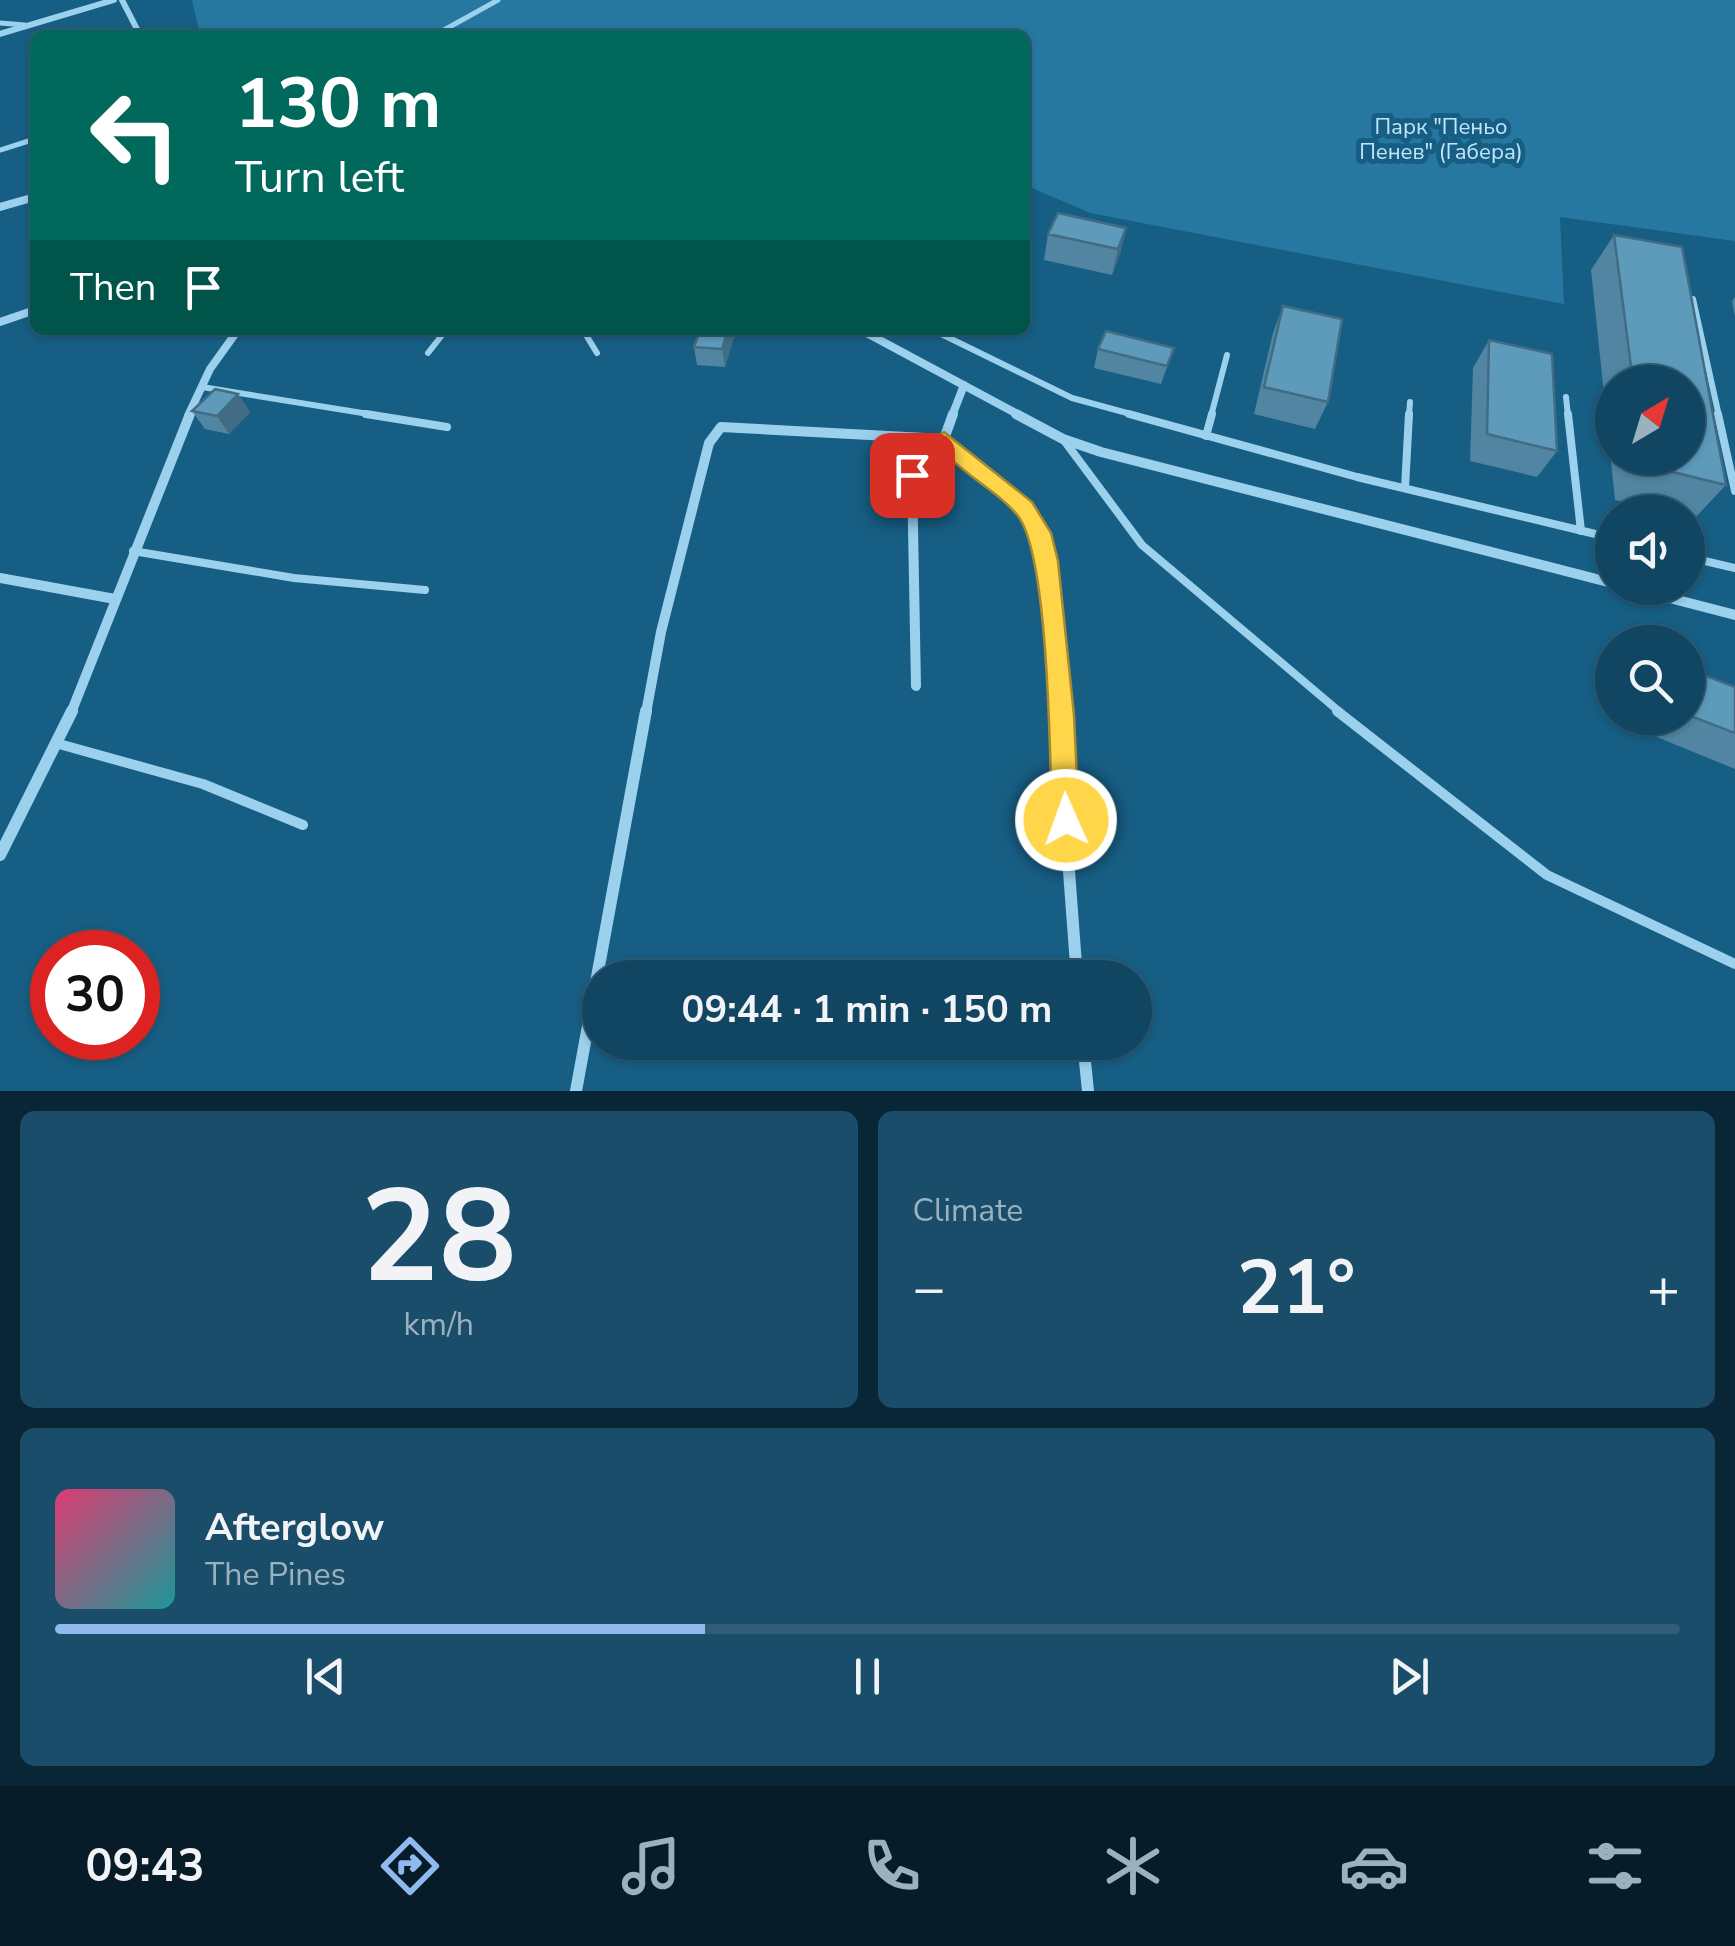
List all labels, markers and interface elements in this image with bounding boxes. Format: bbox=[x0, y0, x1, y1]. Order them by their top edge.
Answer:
text: 130 m bbox=[235, 56, 441, 152]
icon: left bbox=[70, 70, 200, 200]
park label: Парк "Пеньо Пенев" (Габера) bbox=[1359, 112, 1523, 167]
text: Turn left bbox=[235, 147, 404, 208]
icon: arrive bbox=[176, 260, 231, 315]
text: Then bbox=[70, 262, 156, 313]
north arrow bbox=[1595, 365, 1705, 475]
map controls bbox=[1595, 365, 1705, 735]
pin bbox=[870, 433, 955, 518]
icon: arrive bbox=[885, 448, 940, 503]
button: sound bbox=[1595, 495, 1705, 605]
button: search bbox=[1595, 625, 1705, 735]
position arrow bbox=[1014, 768, 1118, 872]
speed limit sign: 30 bbox=[30, 930, 160, 1060]
text: 09:44 · 1 min · 150 m bbox=[682, 984, 1052, 1035]
text: 28 bbox=[361, 1149, 517, 1326]
text: Climate bbox=[913, 1189, 1023, 1232]
text: 21° bbox=[1237, 1237, 1355, 1339]
text: − bbox=[913, 1251, 946, 1326]
text: + bbox=[1647, 1251, 1680, 1326]
text: km/h bbox=[403, 1303, 474, 1346]
text: Afterglow bbox=[205, 1502, 384, 1553]
text: The Pines bbox=[205, 1553, 346, 1596]
icon: previous bbox=[298, 1649, 353, 1704]
icon: pause bbox=[840, 1649, 895, 1704]
icon: next bbox=[1382, 1649, 1437, 1704]
icon: directions bbox=[375, 1831, 445, 1901]
icon: music bbox=[616, 1831, 686, 1901]
icon: phone bbox=[857, 1831, 927, 1901]
icon: climate bbox=[1098, 1831, 1168, 1901]
icon: car bbox=[1339, 1831, 1409, 1901]
icon: filters bbox=[1580, 1831, 1650, 1901]
text: 09:43 bbox=[85, 1836, 205, 1897]

